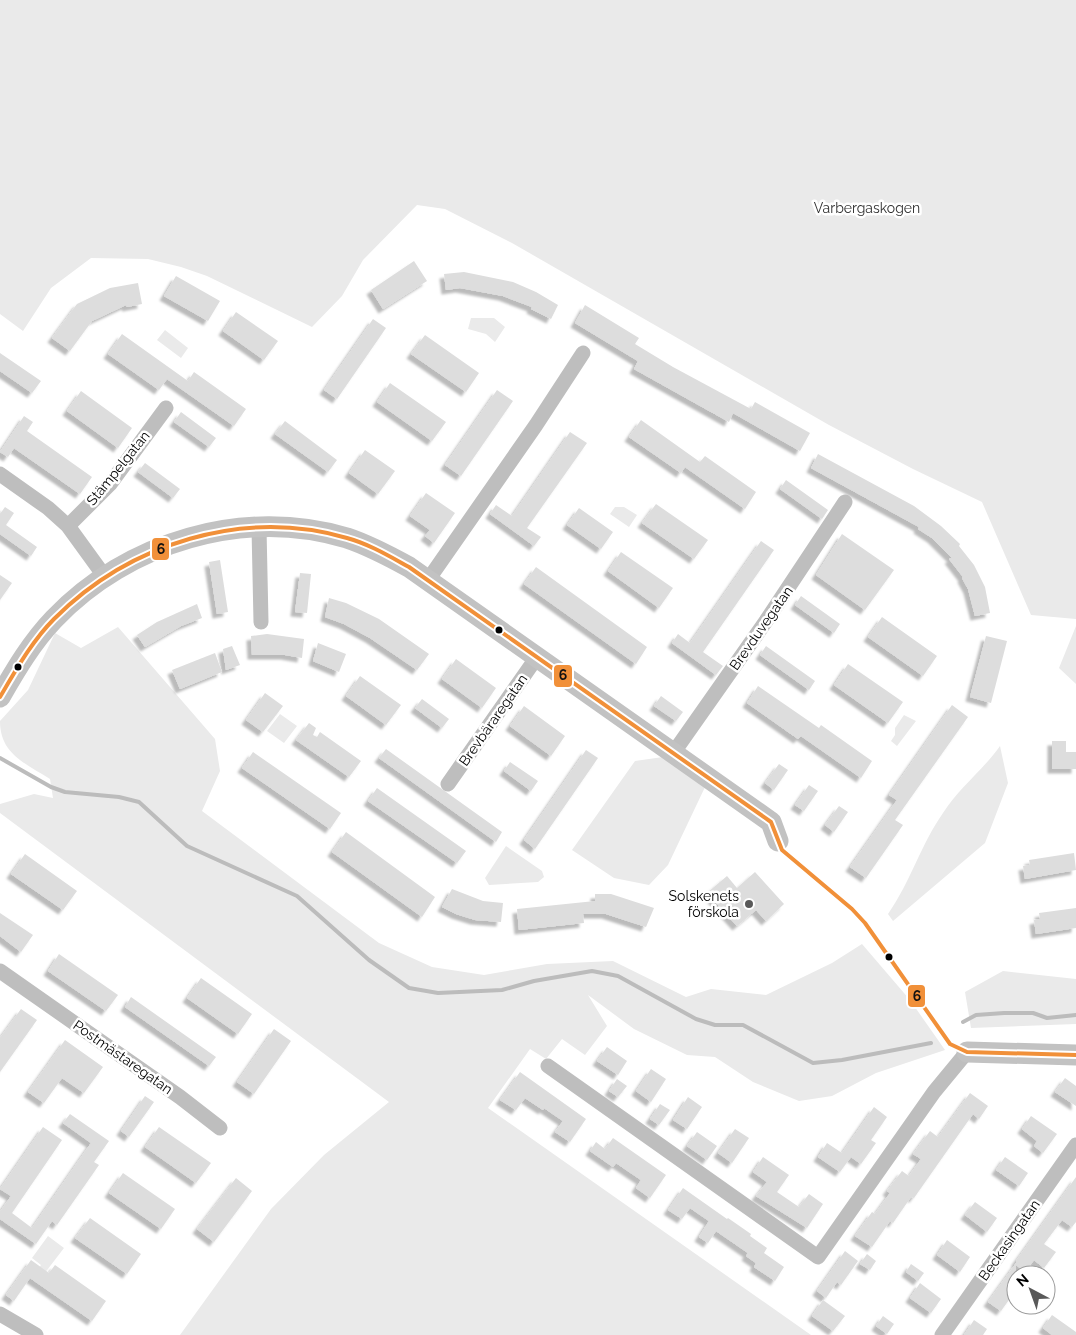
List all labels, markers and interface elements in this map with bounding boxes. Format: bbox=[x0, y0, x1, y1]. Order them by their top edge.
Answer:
park label: Varbergaskogen bbox=[814, 200, 920, 216]
street label: Stämpelgatan bbox=[83, 428, 153, 508]
line badge: 6 bbox=[151, 537, 170, 561]
text: 6 bbox=[157, 541, 165, 557]
street label: Brevduvegatan bbox=[726, 583, 796, 673]
unlabelled marker bbox=[494, 625, 504, 635]
unlabelled marker bbox=[13, 662, 23, 672]
line badge: 6 bbox=[553, 664, 573, 688]
text: 6 bbox=[559, 667, 567, 683]
street label: Brevbäraregatan bbox=[456, 671, 530, 769]
place label: Solskenets förskola bbox=[669, 888, 739, 920]
marker: Solskenets förskola bbox=[743, 898, 755, 910]
unlabelled marker bbox=[884, 952, 894, 962]
line badge: 6 bbox=[907, 984, 926, 1008]
text: 6 bbox=[913, 988, 921, 1004]
street label: Postmästaregatan bbox=[70, 1017, 176, 1097]
street label: Beckasingatan bbox=[975, 1197, 1043, 1283]
north arrow bbox=[1006, 1265, 1056, 1315]
text: N bbox=[1013, 1271, 1032, 1290]

